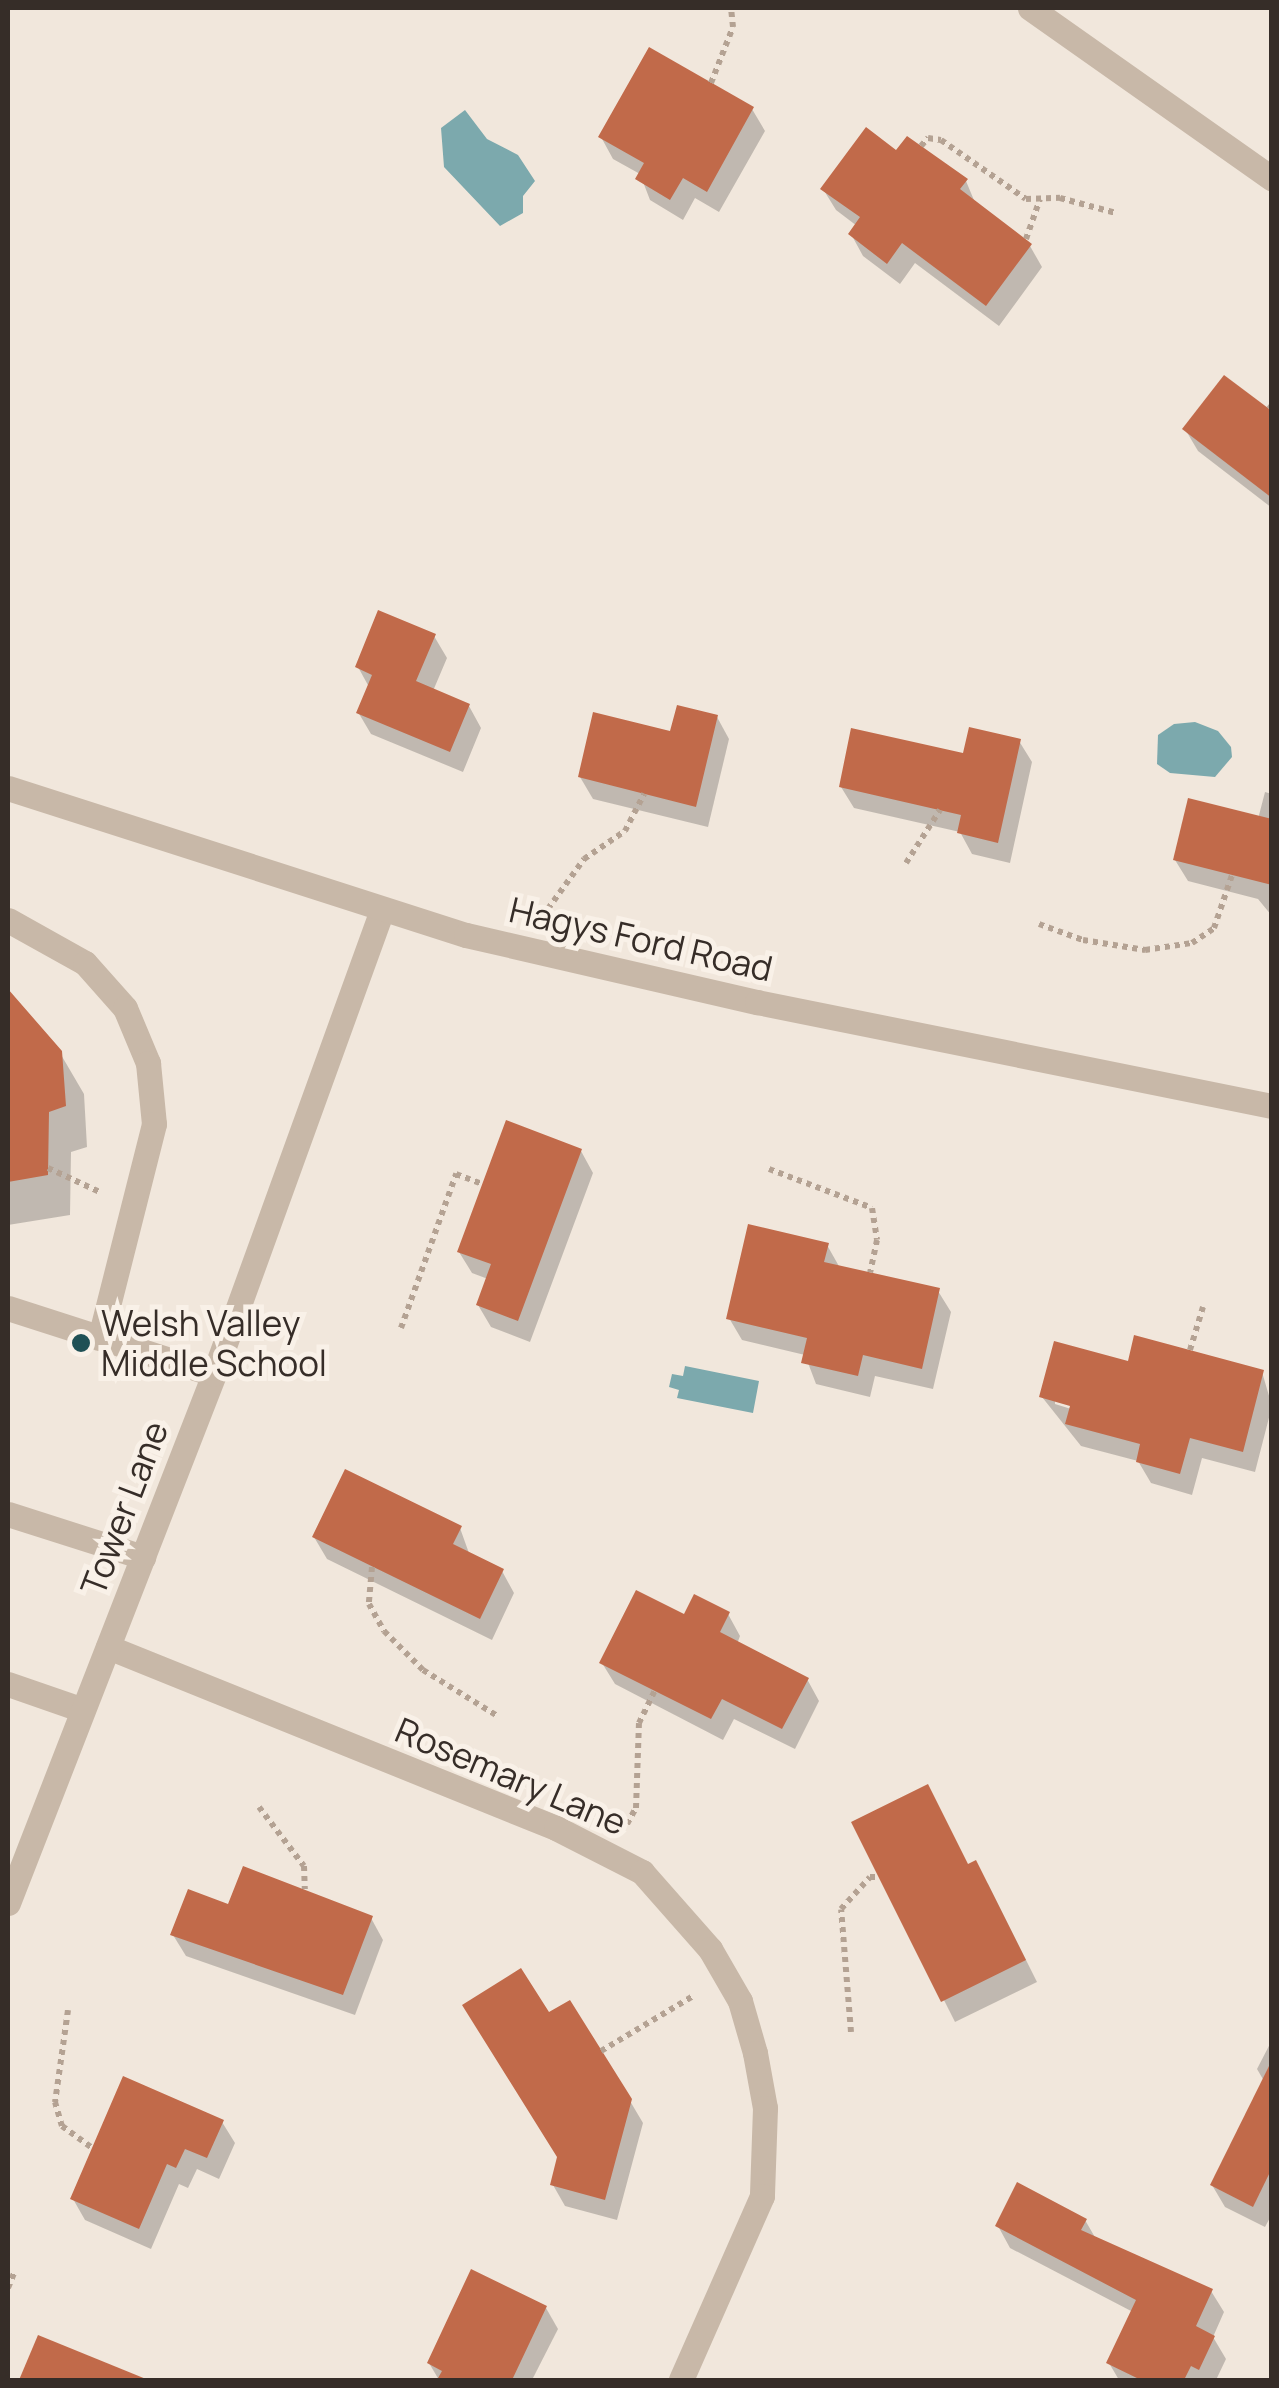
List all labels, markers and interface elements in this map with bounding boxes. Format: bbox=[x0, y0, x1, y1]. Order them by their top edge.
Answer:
street label: Hagys Ford Road bbox=[505, 888, 777, 990]
place label: Welsh Valley Middle School bbox=[101, 1302, 327, 1384]
marker: Welsh Valley Middle School bbox=[70, 1332, 92, 1354]
street label: Tower Lane bbox=[72, 1415, 176, 1601]
street label: Rosemary Lane bbox=[389, 1709, 633, 1843]

